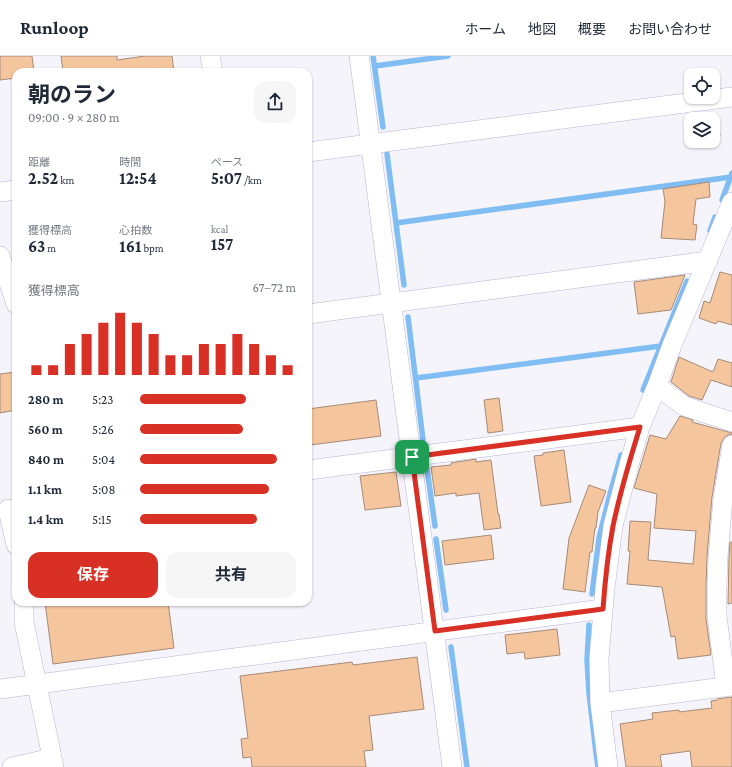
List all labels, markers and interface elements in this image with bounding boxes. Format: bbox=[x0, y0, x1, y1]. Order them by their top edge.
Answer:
text: Runloop bbox=[20, 17, 89, 38]
text: ホーム bbox=[464, 21, 506, 37]
text: 地図 bbox=[528, 21, 556, 37]
text: 概要 bbox=[578, 21, 606, 37]
text: お問い合わせ bbox=[628, 21, 712, 37]
map controls bbox=[684, 68, 720, 148]
button: locate bbox=[684, 68, 720, 104]
button: share bbox=[254, 81, 296, 123]
text: 朝のラン bbox=[28, 82, 116, 107]
text: 09:00 · 9 × 280 m bbox=[28, 110, 119, 125]
button: layers bbox=[684, 112, 720, 148]
text: 距離 bbox=[28, 156, 50, 168]
text: 時間 bbox=[119, 156, 141, 168]
text: ペース bbox=[211, 156, 243, 168]
text: 2.52 bbox=[28, 169, 58, 188]
text: 12:54 bbox=[119, 169, 157, 188]
text: 5:07 bbox=[211, 169, 242, 188]
text: km bbox=[58, 174, 74, 186]
text: /km bbox=[242, 174, 262, 186]
text: kcal bbox=[211, 223, 228, 235]
text: 獲得標高 bbox=[28, 224, 72, 236]
text: 心拍数 bbox=[119, 224, 152, 236]
text: 157 bbox=[211, 235, 233, 254]
text: 63 bbox=[28, 237, 45, 256]
text: 161 bbox=[119, 237, 141, 256]
text: m bbox=[45, 242, 56, 254]
text: bpm bbox=[141, 242, 164, 254]
text: 67–72 m bbox=[252, 280, 296, 295]
text: 獲得標高 bbox=[28, 283, 80, 298]
text: 280 m bbox=[28, 392, 64, 407]
text: 5:23 bbox=[92, 392, 113, 407]
text: 560 m bbox=[28, 422, 63, 437]
text: 5:26 bbox=[92, 422, 114, 437]
pin bbox=[395, 440, 429, 474]
icon: arrive bbox=[401, 446, 423, 468]
text: 840 m bbox=[28, 452, 64, 467]
text: 5:04 bbox=[92, 452, 115, 467]
text: 1.1 km bbox=[28, 482, 62, 497]
text: 5:08 bbox=[92, 482, 115, 497]
text: 1.4 km bbox=[28, 512, 64, 527]
text: 5:15 bbox=[92, 512, 112, 527]
button: 保存 bbox=[28, 552, 158, 598]
button: 共有 bbox=[166, 552, 296, 598]

